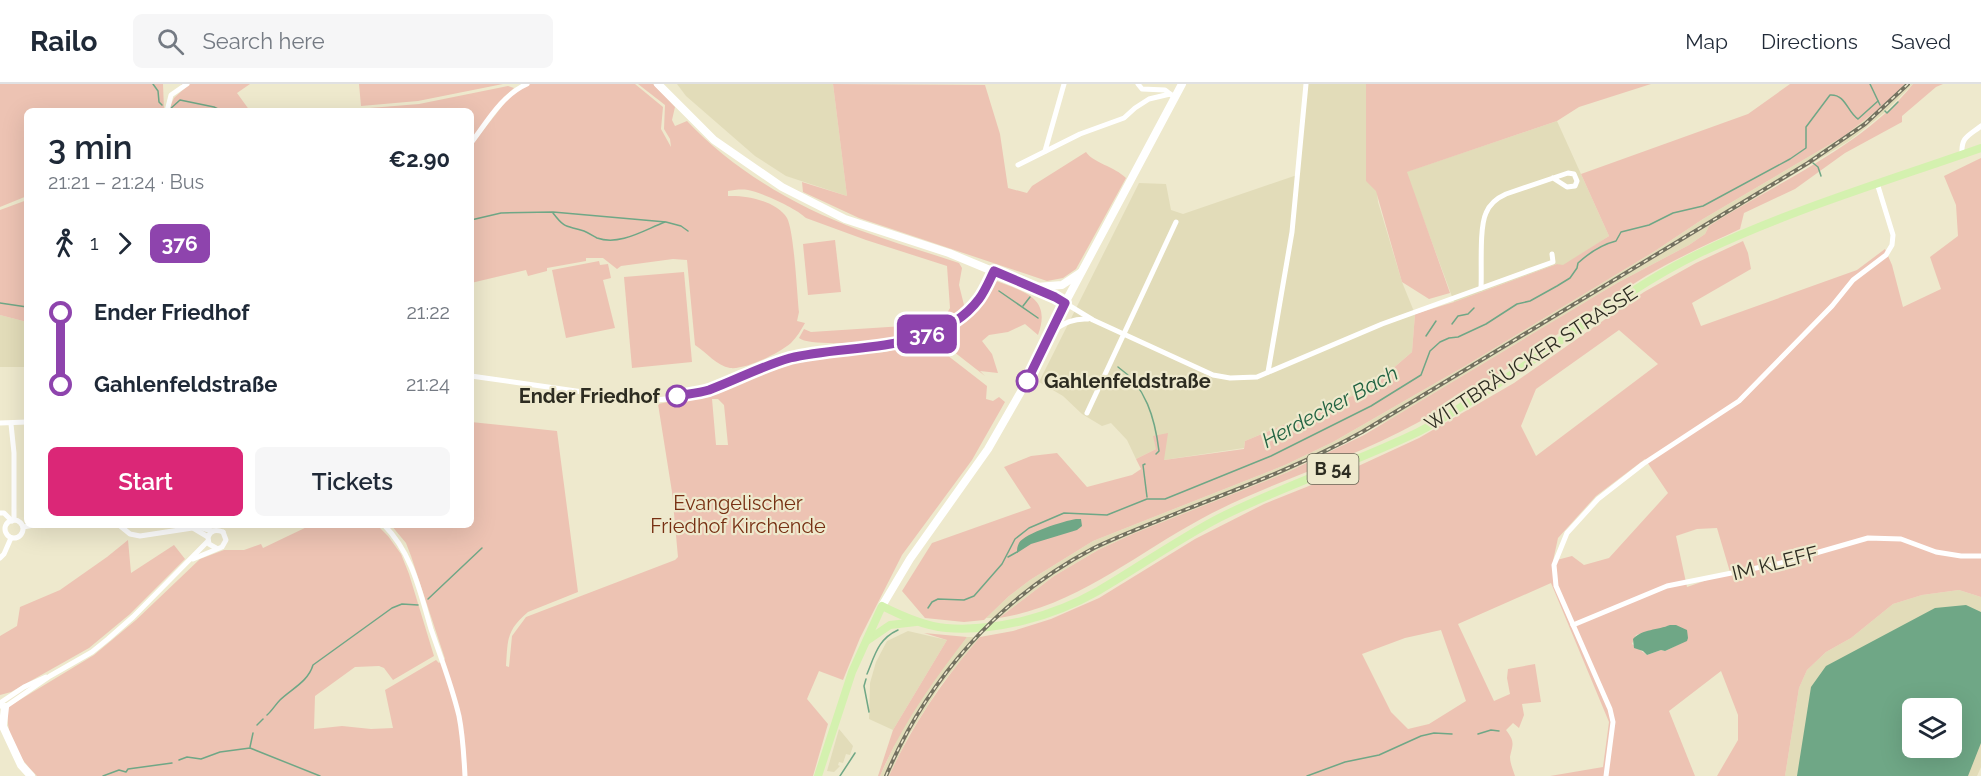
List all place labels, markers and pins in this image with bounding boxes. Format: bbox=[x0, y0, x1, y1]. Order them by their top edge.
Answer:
place label: Gahlenfeldstraße bbox=[1044, 369, 1211, 393]
marker: Gahlenfeldstraße bbox=[1016, 370, 1038, 392]
place label: Ender Friedhof bbox=[519, 384, 661, 408]
marker: Ender Friedhof bbox=[666, 385, 688, 407]

